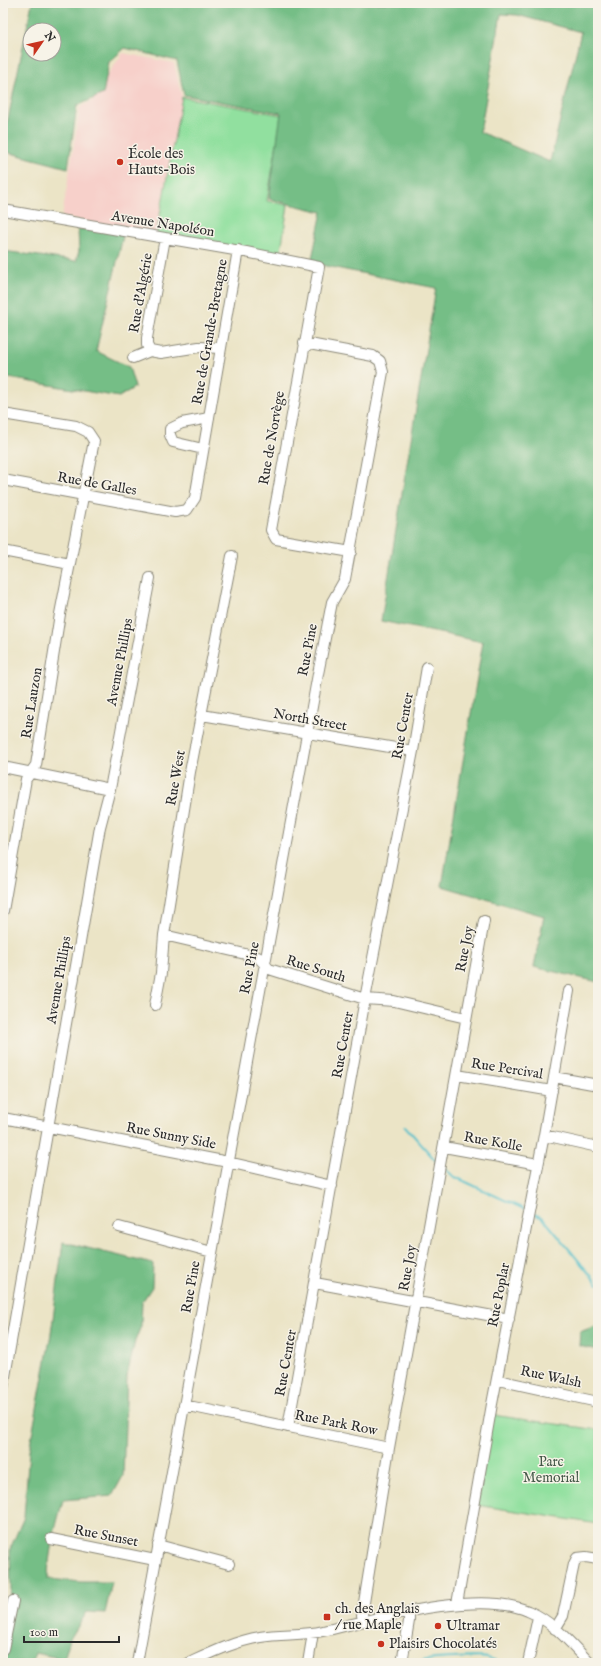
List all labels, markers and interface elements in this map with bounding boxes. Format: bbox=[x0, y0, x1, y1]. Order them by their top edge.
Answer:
north arrow bbox=[22, 22, 62, 62]
text: N bbox=[40, 28, 58, 45]
place label: École des Hauts-Bois bbox=[128, 144, 195, 179]
marker: École des Hauts-Bois bbox=[115, 157, 125, 167]
street label: Avenue Napoléon bbox=[109, 207, 216, 241]
street label: Rue d'Algérie bbox=[125, 251, 157, 334]
street label: Rue de Grande-Bretagne bbox=[188, 257, 232, 406]
street label: Rue de Norvège bbox=[255, 389, 289, 486]
street label: Rue de Galles bbox=[56, 468, 138, 500]
street label: Avenue Phillips bbox=[102, 617, 137, 708]
street label: Rue Pine bbox=[294, 622, 322, 678]
street label: Rue Lauzon bbox=[17, 665, 47, 740]
street label: Rue Center bbox=[388, 691, 418, 761]
street label: North Street bbox=[272, 705, 348, 735]
street label: Rue West bbox=[162, 749, 190, 807]
street label: Rue Joy bbox=[452, 924, 478, 974]
street label: Avenue Phillips bbox=[42, 935, 76, 1026]
street label: Rue Pine bbox=[236, 940, 264, 996]
street label: Rue South bbox=[284, 951, 349, 987]
street label: Rue Center bbox=[328, 1010, 358, 1080]
street label: Rue Percival bbox=[470, 1054, 544, 1084]
street label: Rue Sunny Side bbox=[124, 1118, 218, 1154]
street label: Rue Kolle bbox=[462, 1128, 524, 1156]
street label: Rue Joy bbox=[395, 1243, 421, 1293]
street label: Rue Pine bbox=[178, 1259, 205, 1315]
street label: Rue Poplar bbox=[484, 1261, 514, 1329]
street label: Rue Center bbox=[271, 1328, 301, 1398]
street label: Rue Walsh bbox=[519, 1362, 584, 1392]
street label: Rue Park Row bbox=[293, 1406, 380, 1440]
park label: Parc Memorial bbox=[523, 1453, 579, 1487]
street label: Rue Sunset bbox=[72, 1521, 140, 1551]
place label: ch. des Anglais / rue Maple bbox=[335, 1600, 420, 1634]
marker: ch. des Anglais / rue Maple bbox=[322, 1612, 332, 1622]
place label: Ultramar bbox=[446, 1617, 500, 1635]
scale bar bbox=[24, 1618, 119, 1644]
marker: Ultramar bbox=[433, 1621, 443, 1631]
text: 100 m bbox=[30, 1625, 58, 1640]
place label: Plaisirs Chocolatés bbox=[389, 1635, 497, 1653]
marker: Plaisirs Chocolatés bbox=[376, 1639, 386, 1649]

